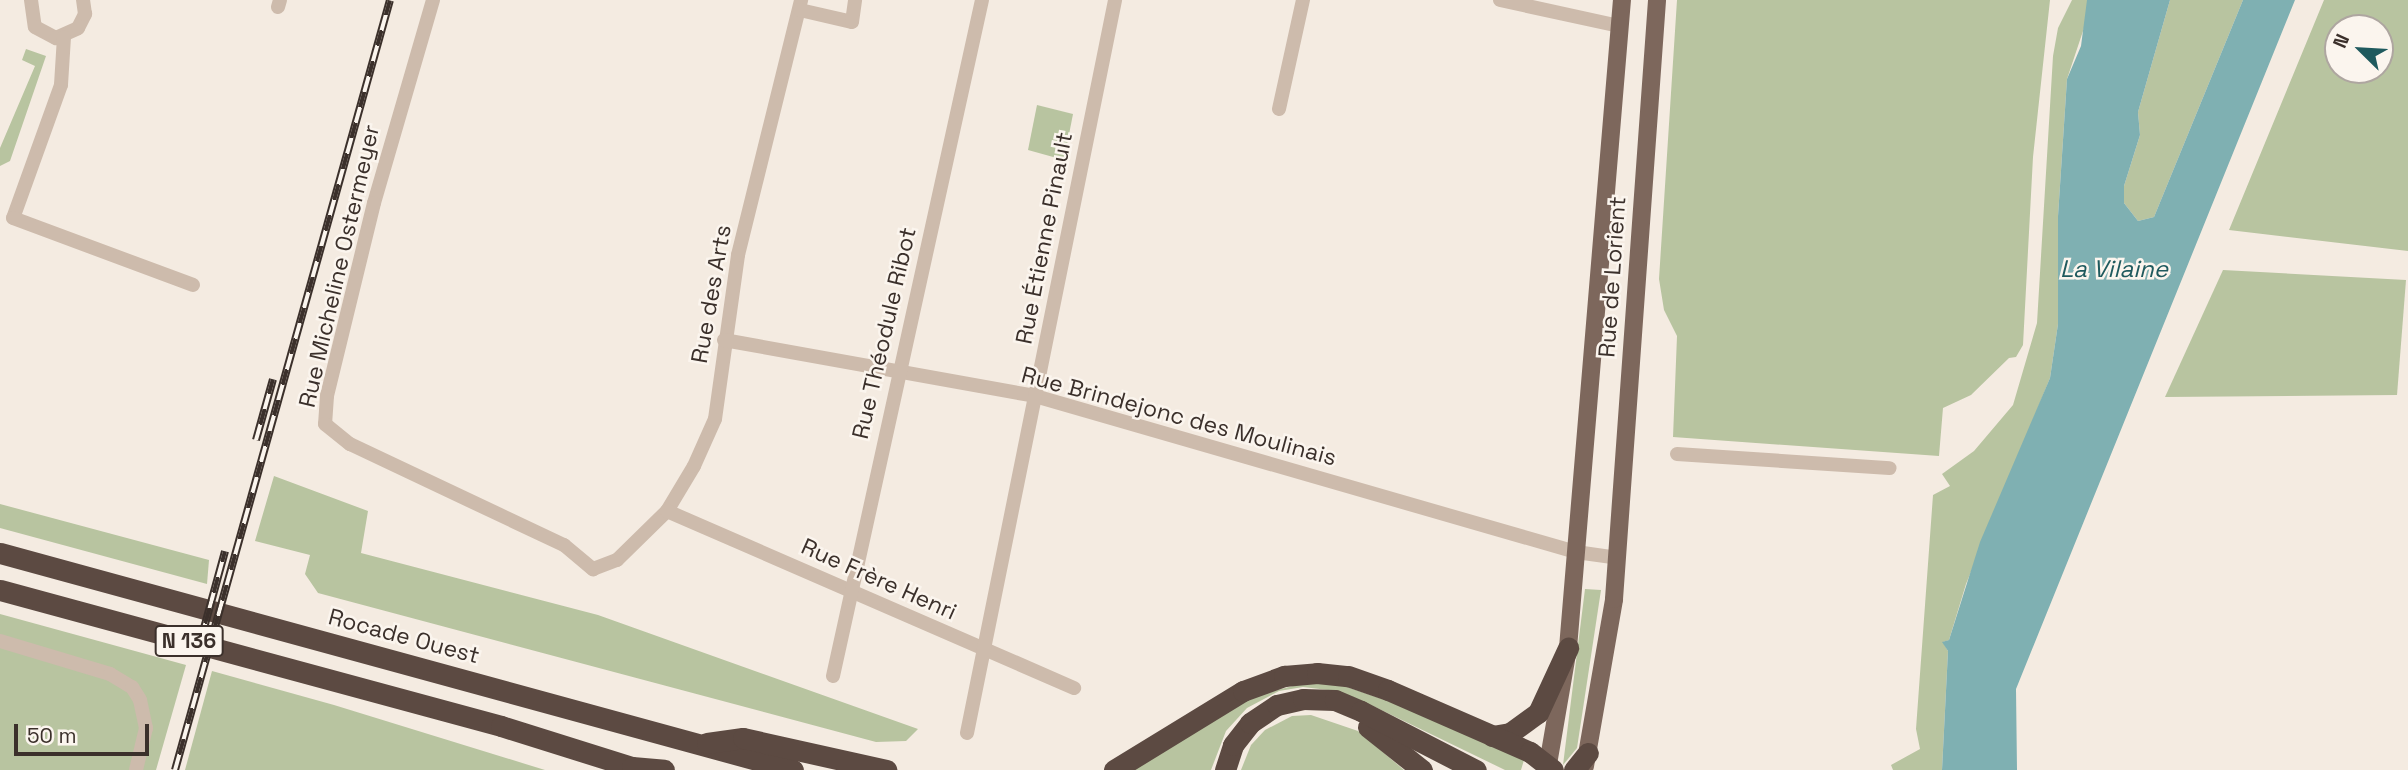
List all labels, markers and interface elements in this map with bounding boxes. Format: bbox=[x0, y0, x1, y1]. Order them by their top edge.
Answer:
north arrow bbox=[2324, 14, 2394, 84]
text: N bbox=[2327, 30, 2355, 52]
street label: Rue Micheline Ostermeyer bbox=[293, 122, 385, 410]
street label: Rue Étienne Pinault bbox=[1010, 130, 1078, 346]
street label: Rue de Lorient bbox=[1593, 196, 1631, 358]
street label: Rue des Arts bbox=[685, 222, 737, 366]
street label: Rue Théodule Ribot bbox=[846, 224, 922, 442]
water label: La Vilaine bbox=[2060, 255, 2168, 283]
street label: Rue Brindejonc des Moulinais bbox=[1019, 361, 1339, 471]
street label: Rue Frère Henri bbox=[797, 532, 961, 626]
street label: Rocade Ouest bbox=[325, 603, 483, 669]
road number: N 136 bbox=[154, 624, 224, 658]
scale bar bbox=[18, 710, 152, 754]
text: 50 m bbox=[27, 722, 77, 749]

